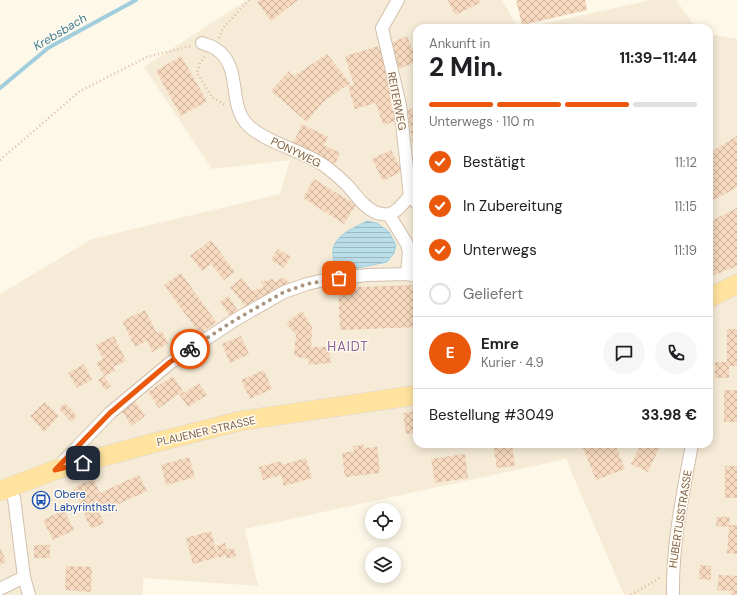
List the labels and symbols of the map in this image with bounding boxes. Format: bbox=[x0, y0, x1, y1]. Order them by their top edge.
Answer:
water label: Krebsbach bbox=[30, 10, 90, 54]
street label: REITERWEG bbox=[384, 71, 410, 131]
street label: PONYWEG bbox=[269, 134, 323, 170]
pin bbox=[322, 261, 356, 295]
courier bbox=[170, 329, 210, 369]
district label: HAIDT bbox=[327, 338, 369, 355]
street label: PLAUENER STRASSE bbox=[155, 413, 257, 449]
pin bbox=[66, 446, 100, 480]
street label: HUBERTUSSTRASSE bbox=[665, 469, 695, 569]
place label: Obere Labyrinthstr. bbox=[54, 487, 117, 514]
bus stop icon: Obere Labyrinthstr. bbox=[31, 490, 51, 510]

